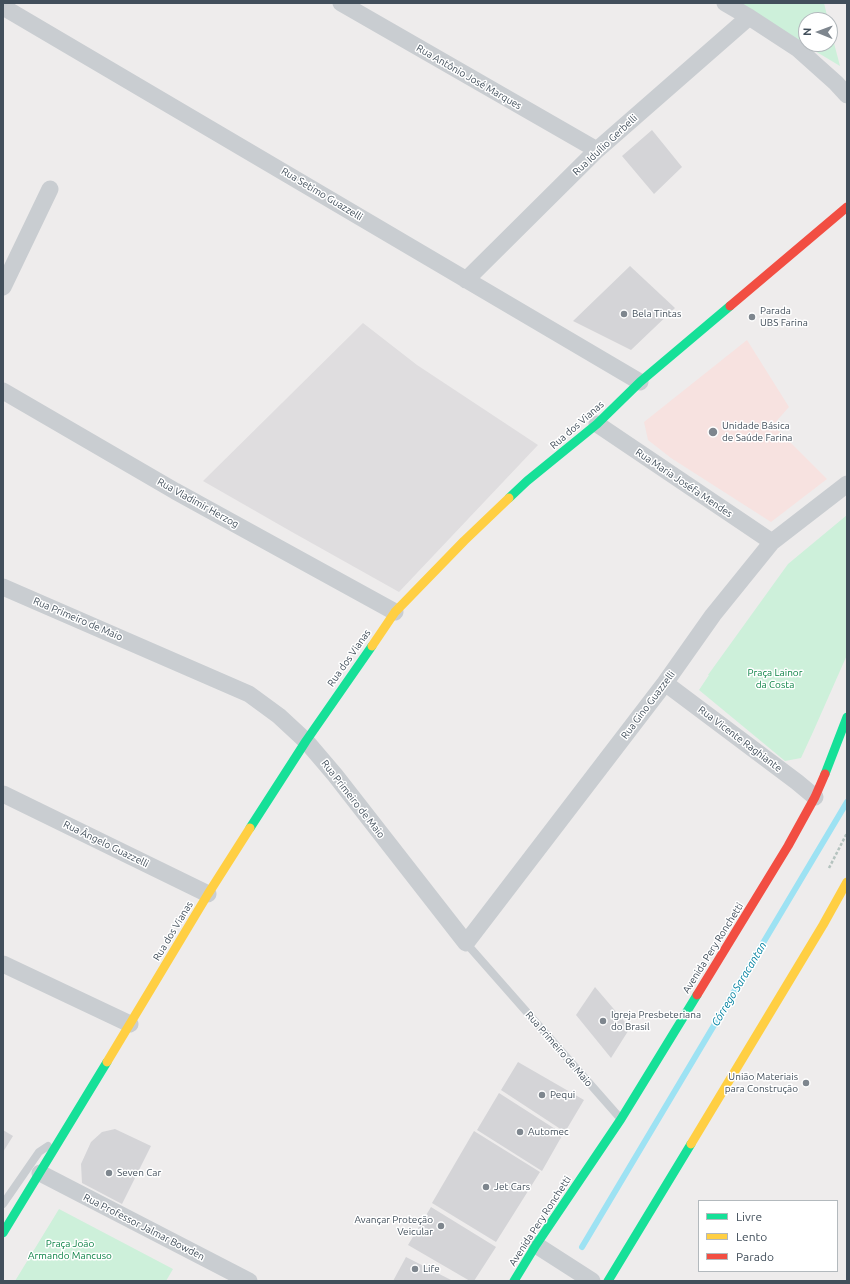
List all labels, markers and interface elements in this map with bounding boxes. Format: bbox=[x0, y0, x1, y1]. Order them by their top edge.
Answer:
north arrow bbox=[798, 12, 838, 52]
text: N bbox=[801, 28, 813, 36]
street label: Rua Antônio José Marques bbox=[414, 42, 524, 112]
street label: Rua Iduílio Gerbelli bbox=[570, 112, 640, 178]
street label: Rua Setimo Guazzelli bbox=[279, 165, 365, 223]
place label: Parada UBS Farina bbox=[760, 305, 808, 328]
place label: Bela Tintas bbox=[632, 308, 681, 320]
marker: Bela Tintas bbox=[619, 309, 629, 319]
marker: Parada UBS Farina bbox=[747, 312, 757, 322]
street label: Rua dos Vianas bbox=[548, 398, 606, 452]
place label: Unidade Básica de Saúde Farina bbox=[722, 420, 793, 444]
marker: Unidade Básica de Saúde Farina bbox=[707, 426, 719, 438]
street label: Rua Maria Joséfa Mendes bbox=[633, 446, 735, 520]
street label: Rua Vladimir Herzog bbox=[155, 476, 241, 530]
street label: Rua Primeiro de Maio bbox=[32, 595, 124, 643]
street label: Rua dos Vianas bbox=[325, 627, 373, 689]
park label: Praça Lainor da Costa bbox=[748, 667, 802, 690]
street label: Rua Gino Guazzelli bbox=[619, 669, 677, 741]
street label: Rua Vicente Raghiante bbox=[696, 704, 784, 774]
street label: Rua Primeiro de Maio bbox=[319, 758, 387, 840]
street label: Rua Ângelo Guazzelli bbox=[61, 818, 151, 870]
street label: Rua dos Vianas bbox=[151, 899, 195, 963]
street label: Avenida Pery Ronchetti bbox=[680, 900, 746, 996]
water label: Córrego Saracantan bbox=[709, 939, 769, 1029]
street label: Rua Primeiro de Maio bbox=[523, 1009, 595, 1089]
place label: Igreja Presbeteriana do Brasil bbox=[611, 1009, 701, 1032]
marker: Igreja Presbeteriana do Brasil bbox=[598, 1016, 608, 1026]
place label: União Materiais para Construção bbox=[725, 1071, 798, 1094]
marker: União Materiais para Construção bbox=[801, 1078, 811, 1088]
place label: Pequi bbox=[550, 1089, 575, 1101]
marker: Pequi bbox=[537, 1090, 547, 1100]
place label: Automec bbox=[528, 1126, 569, 1138]
marker: Automec bbox=[515, 1127, 525, 1137]
place label: Seven Car bbox=[117, 1167, 161, 1179]
marker: Seven Car bbox=[104, 1168, 114, 1178]
street label: Avenida Pery Ronchetti bbox=[507, 1174, 573, 1268]
place label: Jet Cars bbox=[494, 1181, 530, 1193]
marker: Jet Cars bbox=[481, 1182, 491, 1192]
street label: Rua Professor Jalmar Bowden bbox=[81, 1191, 207, 1263]
legend bbox=[698, 1200, 838, 1272]
text: Livre bbox=[736, 1210, 762, 1223]
place label: Avançar Proteção Veicular bbox=[354, 1214, 433, 1238]
marker: Avançar Proteção Veicular bbox=[436, 1221, 446, 1231]
text: Lento bbox=[736, 1230, 767, 1243]
park label: Praça João Armando Mancuso bbox=[28, 1238, 112, 1262]
text: Parado bbox=[736, 1250, 774, 1263]
place label: Life bbox=[423, 1263, 440, 1275]
marker: Life bbox=[410, 1264, 420, 1274]

